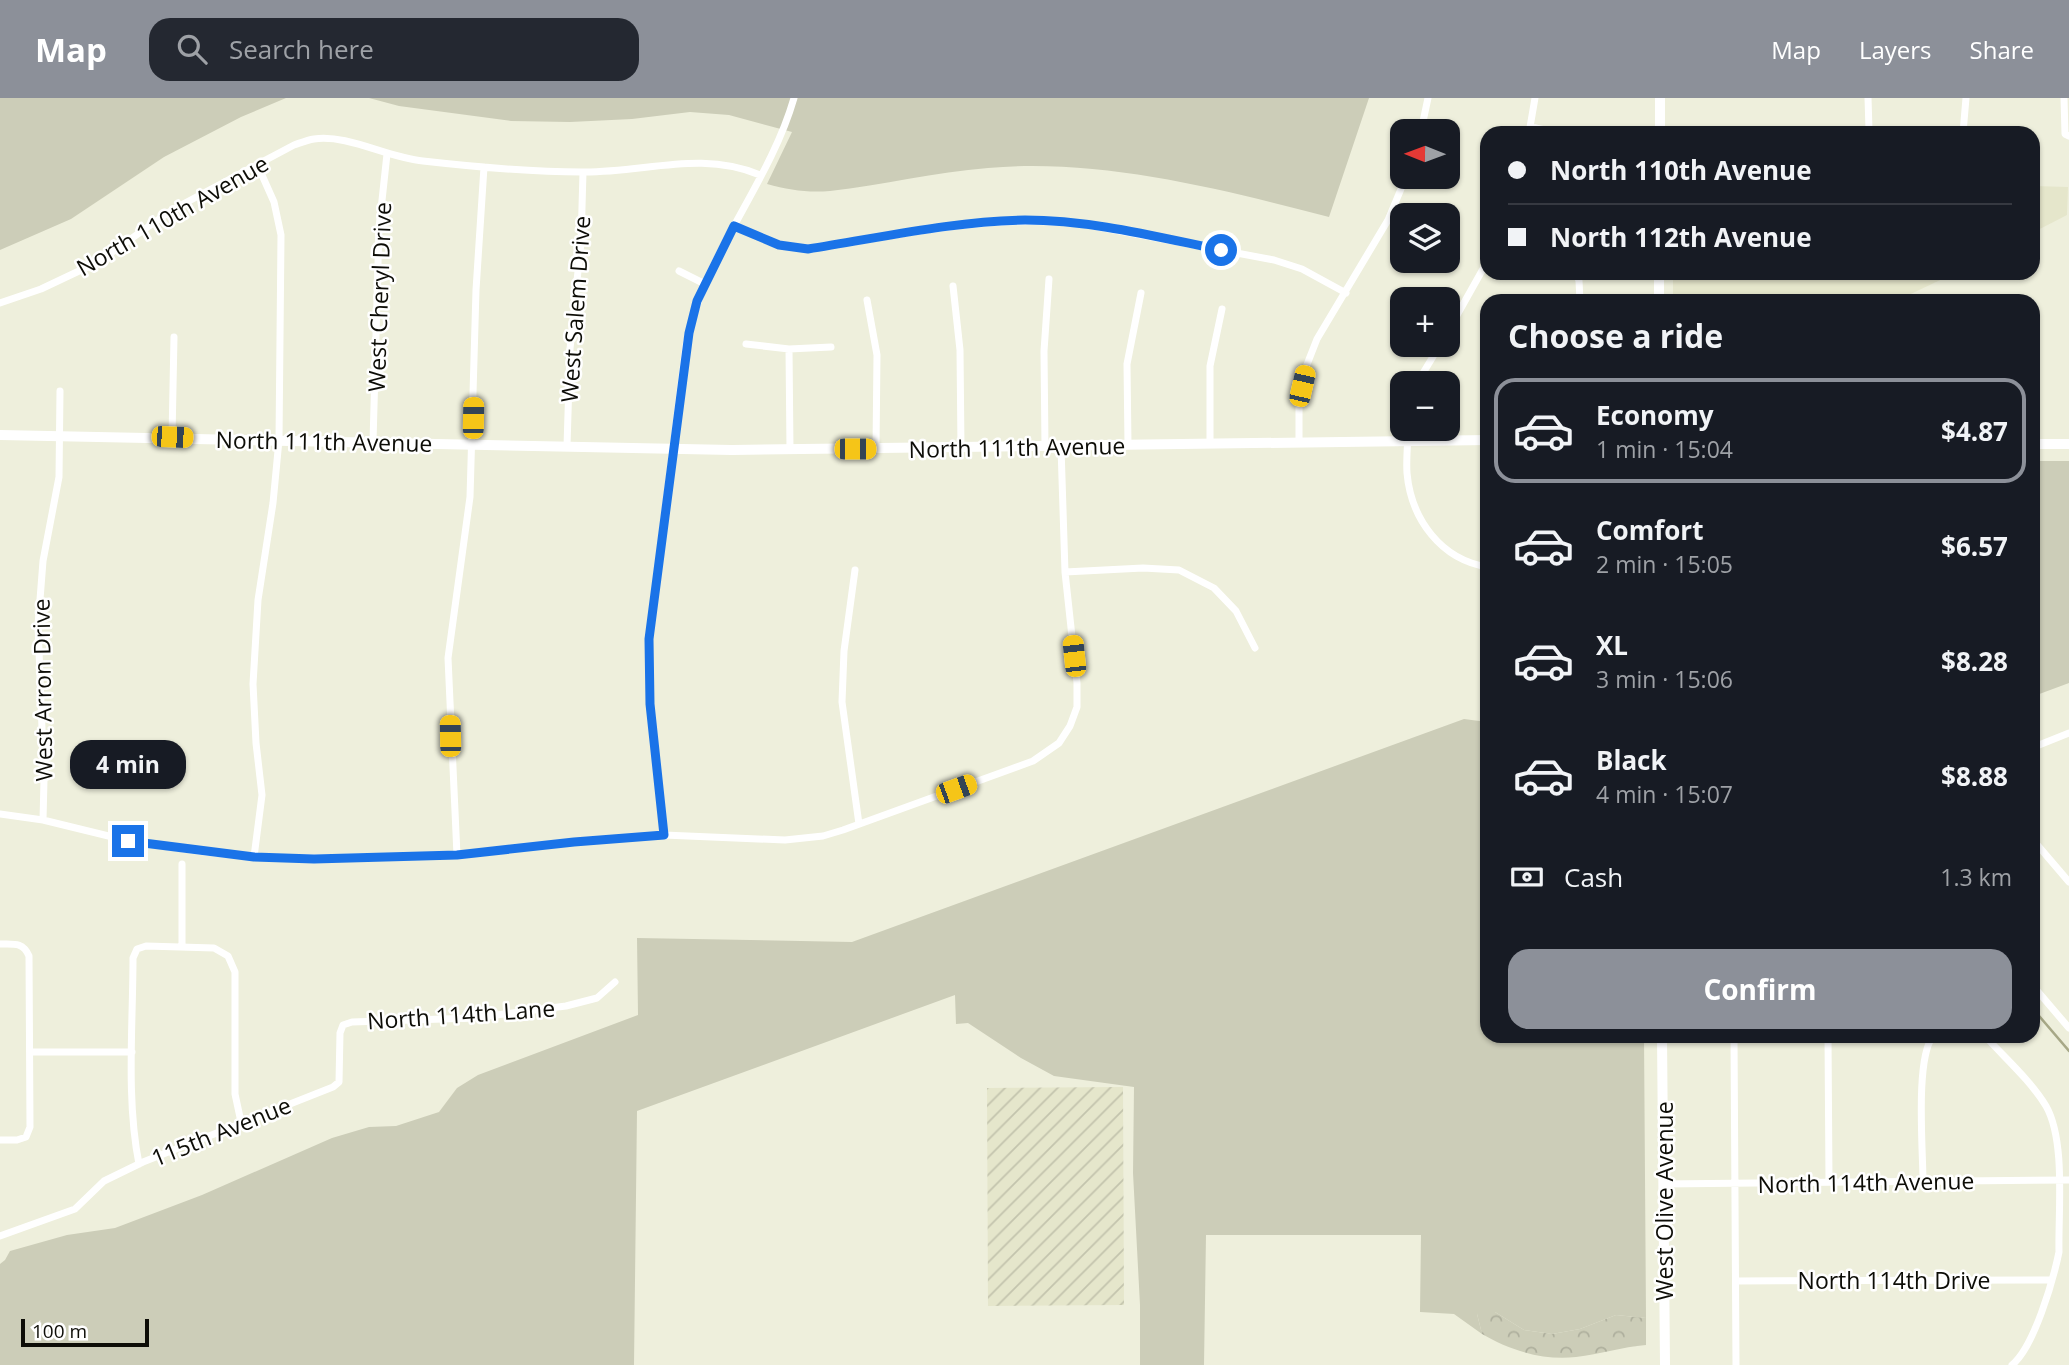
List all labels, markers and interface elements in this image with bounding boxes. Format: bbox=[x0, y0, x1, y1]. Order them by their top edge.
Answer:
search box bbox=[149, 18, 639, 81]
text: Map bbox=[35, 27, 107, 72]
icon: search bbox=[173, 30, 211, 68]
text: Search here bbox=[229, 31, 374, 67]
text: Map bbox=[1771, 33, 1821, 66]
text: Layers bbox=[1859, 33, 1932, 66]
text: Share bbox=[1970, 33, 2034, 66]
north arrow bbox=[1390, 119, 1460, 189]
map controls bbox=[1390, 119, 1460, 441]
street label: North 110th Avenue bbox=[70, 147, 274, 283]
text: North 110th Avenue bbox=[1550, 152, 1812, 188]
street label: West Cheryl Drive bbox=[360, 202, 398, 392]
button: layers bbox=[1390, 203, 1460, 273]
street label: West Salem Drive bbox=[553, 215, 597, 403]
text: North 112th Avenue bbox=[1550, 219, 1812, 255]
route start bbox=[1205, 234, 1237, 266]
button: + bbox=[1390, 287, 1460, 357]
text: Choose a ride bbox=[1508, 314, 1723, 357]
car bbox=[1288, 363, 1317, 409]
button: − bbox=[1390, 371, 1460, 441]
car bbox=[463, 397, 484, 439]
text: Economy bbox=[1596, 397, 1714, 433]
icon: car bbox=[1512, 399, 1575, 462]
text: $4.87 bbox=[1941, 413, 2008, 449]
street label: North 111th Avenue bbox=[215, 423, 433, 459]
car bbox=[151, 426, 194, 448]
street label: North 111th Avenue bbox=[908, 429, 1126, 465]
text: 1 min · 15:04 bbox=[1596, 433, 1733, 465]
car bbox=[835, 439, 877, 460]
text: Comfort bbox=[1596, 512, 1703, 548]
icon: car bbox=[1512, 514, 1575, 577]
text: $6.57 bbox=[1941, 528, 2008, 564]
text: 2 min · 15:05 bbox=[1596, 548, 1733, 580]
street label: West Arron Drive bbox=[24, 598, 60, 782]
text: XL bbox=[1596, 627, 1628, 663]
icon: car bbox=[1512, 629, 1575, 692]
car bbox=[1062, 634, 1087, 678]
text: $8.28 bbox=[1941, 643, 2008, 679]
text: 3 min · 15:06 bbox=[1596, 663, 1733, 695]
car bbox=[440, 715, 461, 757]
callout: 4 min bbox=[70, 740, 186, 788]
text: Black bbox=[1596, 742, 1667, 778]
icon: car bbox=[1512, 744, 1575, 807]
text: 4 min bbox=[96, 748, 160, 780]
text: $8.88 bbox=[1941, 758, 2008, 794]
car bbox=[933, 772, 980, 806]
text: 4 min · 15:07 bbox=[1596, 778, 1733, 810]
route end bbox=[112, 825, 144, 857]
icon: cash bbox=[1508, 858, 1546, 896]
text: Cash bbox=[1564, 859, 1623, 895]
text: 1.3 km bbox=[1940, 861, 2012, 893]
button: Confirm bbox=[1508, 949, 2012, 1029]
street label: North 114th Lane bbox=[366, 991, 556, 1037]
street label: 115th Avenue bbox=[146, 1088, 296, 1174]
street label: West Olive Avenue bbox=[1648, 1101, 1680, 1301]
street label: North 114th Avenue bbox=[1757, 1164, 1975, 1200]
street label: North 114th Drive bbox=[1798, 1264, 1990, 1296]
scale bar bbox=[21, 1316, 149, 1348]
text: 100 m bbox=[32, 1318, 87, 1344]

